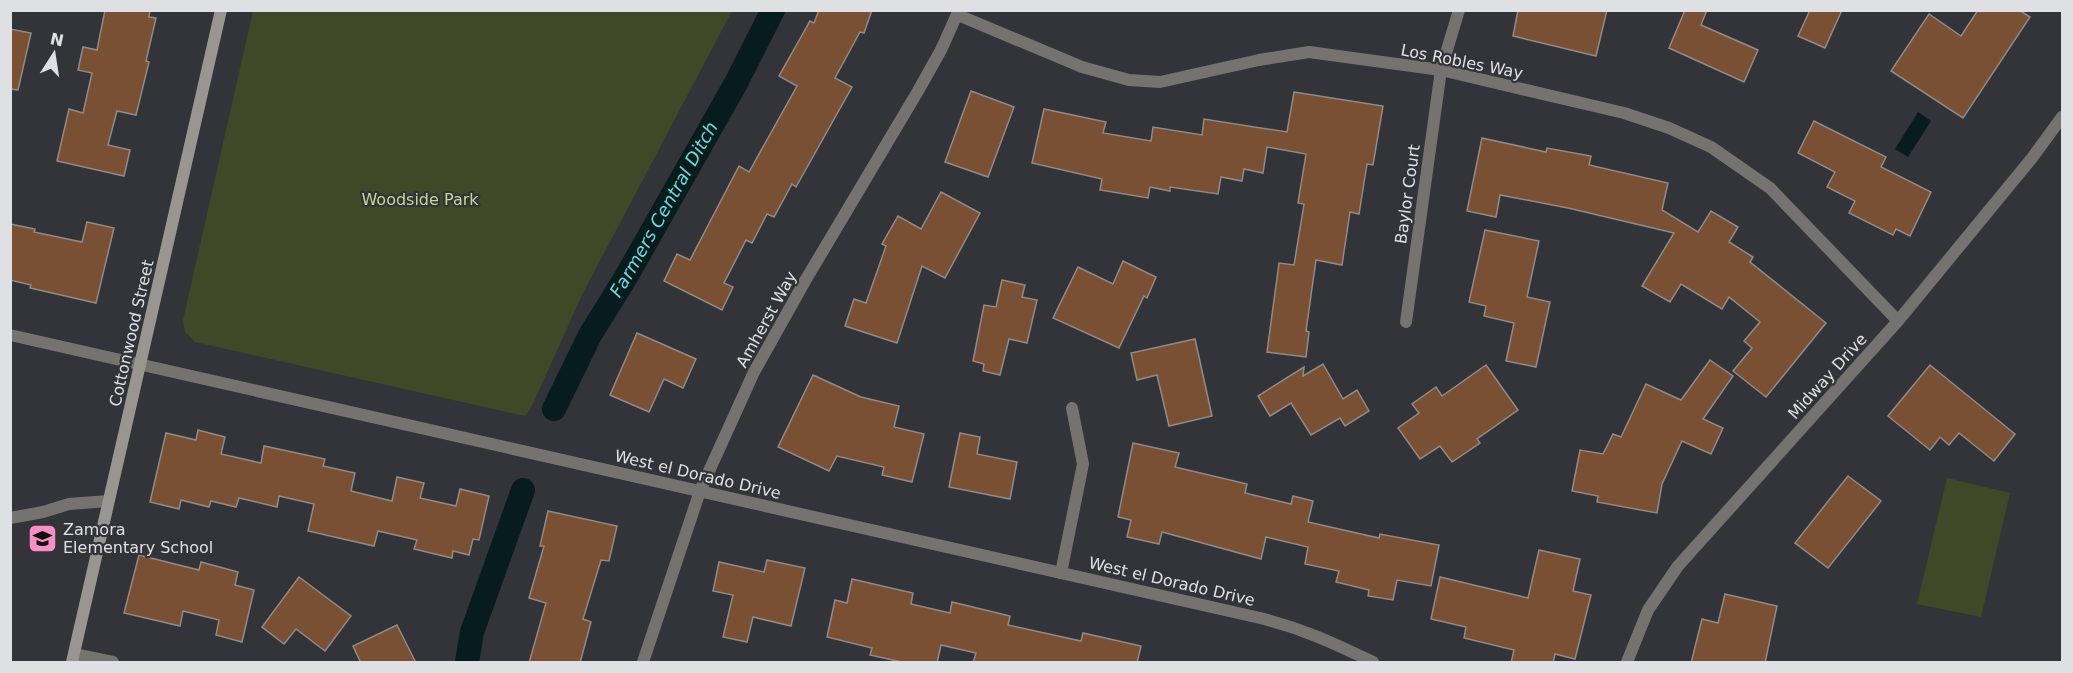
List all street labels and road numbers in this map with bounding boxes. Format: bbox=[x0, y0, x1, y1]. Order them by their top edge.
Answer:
street label: Los Robles Way bbox=[1399, 40, 1525, 83]
street label: Baylor Court bbox=[1391, 143, 1424, 245]
street label: Cottonwood Street bbox=[105, 258, 158, 408]
street label: Amherst Way bbox=[732, 268, 801, 371]
street label: Midway Drive bbox=[1784, 330, 1871, 423]
street label: West el Dorado Drive bbox=[613, 446, 783, 503]
street label: West el Dorado Drive bbox=[1087, 553, 1257, 610]

